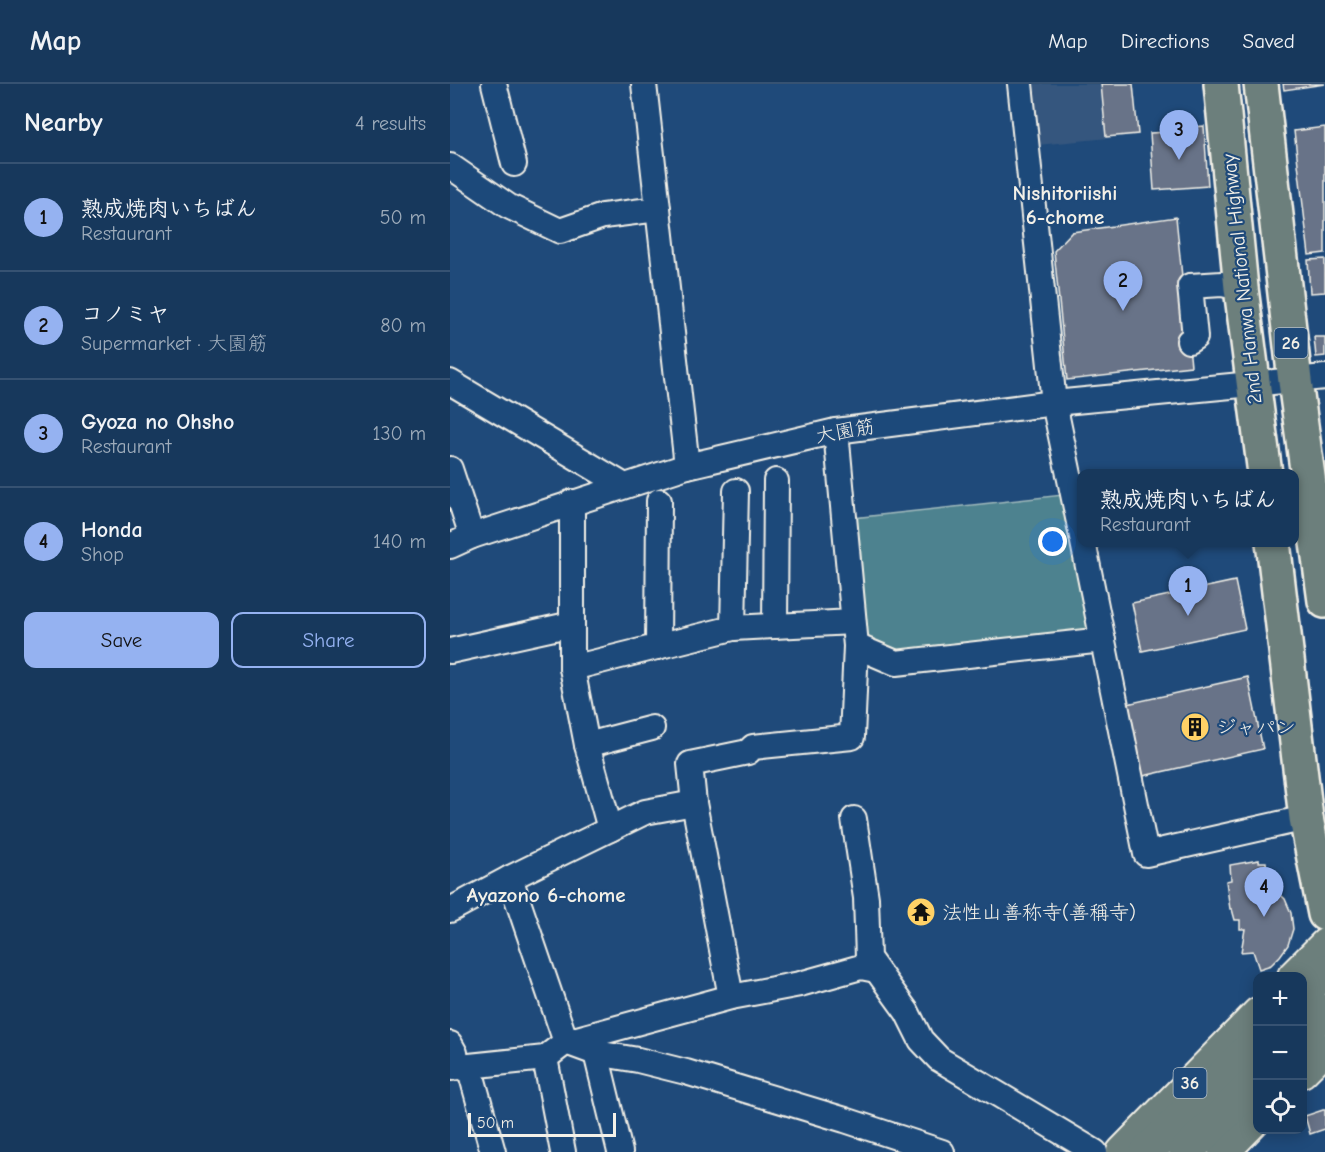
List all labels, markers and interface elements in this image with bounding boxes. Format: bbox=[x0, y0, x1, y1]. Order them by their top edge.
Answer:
text: Map bbox=[30, 25, 81, 57]
text: Map bbox=[1048, 29, 1088, 53]
text: Directions bbox=[1121, 29, 1210, 53]
text: Saved bbox=[1243, 29, 1295, 53]
text: Nearby bbox=[24, 108, 103, 138]
pin: 3 bbox=[1160, 110, 1198, 160]
text: 4 results bbox=[355, 112, 426, 135]
street label: 2nd Hanwa National Highway bbox=[1217, 153, 1267, 405]
district label: Nishitoriishi 6-chome bbox=[1013, 181, 1117, 229]
text: 熟成焼肉いちばん bbox=[81, 196, 257, 222]
text: 1 bbox=[40, 206, 47, 229]
text: 50 m bbox=[380, 206, 426, 229]
text: Restaurant bbox=[81, 222, 171, 245]
pin: 2 bbox=[1104, 262, 1142, 311]
text: コノミヤ bbox=[81, 301, 169, 327]
text: 2 bbox=[39, 314, 48, 337]
text: 80 m bbox=[380, 314, 426, 337]
road number: 26 bbox=[1274, 328, 1308, 358]
text: Supermarket · 大園筋 bbox=[81, 332, 268, 355]
text: Gyoza no Ohsho bbox=[81, 409, 234, 435]
street label: 大園筋 bbox=[813, 414, 877, 448]
text: 3 bbox=[39, 422, 48, 445]
text: 130 m bbox=[373, 422, 426, 445]
text: Restaurant bbox=[81, 435, 171, 458]
popup bbox=[1077, 469, 1299, 547]
text: 熟成焼肉いちばん bbox=[1100, 487, 1276, 513]
text: Restaurant bbox=[1100, 513, 1190, 536]
text: Honda bbox=[81, 517, 143, 543]
your location bbox=[1038, 527, 1067, 556]
text: 4 bbox=[39, 530, 48, 553]
text: 140 m bbox=[373, 530, 426, 553]
text: Shop bbox=[81, 543, 124, 566]
pin: 1 bbox=[1168, 566, 1208, 616]
button: Save bbox=[24, 612, 219, 668]
button: Share bbox=[231, 612, 426, 668]
building icon: ジャパン bbox=[1179, 711, 1211, 743]
place label: ジャパン bbox=[1216, 716, 1296, 739]
pin: 4 bbox=[1244, 868, 1284, 917]
district label: Ayazono 6-chome bbox=[466, 883, 626, 907]
temple icon: 法性山善称寺(善稱寺) bbox=[905, 896, 937, 928]
place label: 法性山善称寺(善稱寺) bbox=[942, 901, 1136, 924]
map controls bbox=[1253, 972, 1307, 1134]
button: + bbox=[1253, 972, 1307, 1026]
button: − bbox=[1253, 1026, 1307, 1080]
road number: 36 bbox=[1174, 1068, 1206, 1098]
button: locate bbox=[1253, 1080, 1307, 1134]
scale bar bbox=[468, 1110, 616, 1138]
text: 50 m bbox=[477, 1114, 514, 1132]

